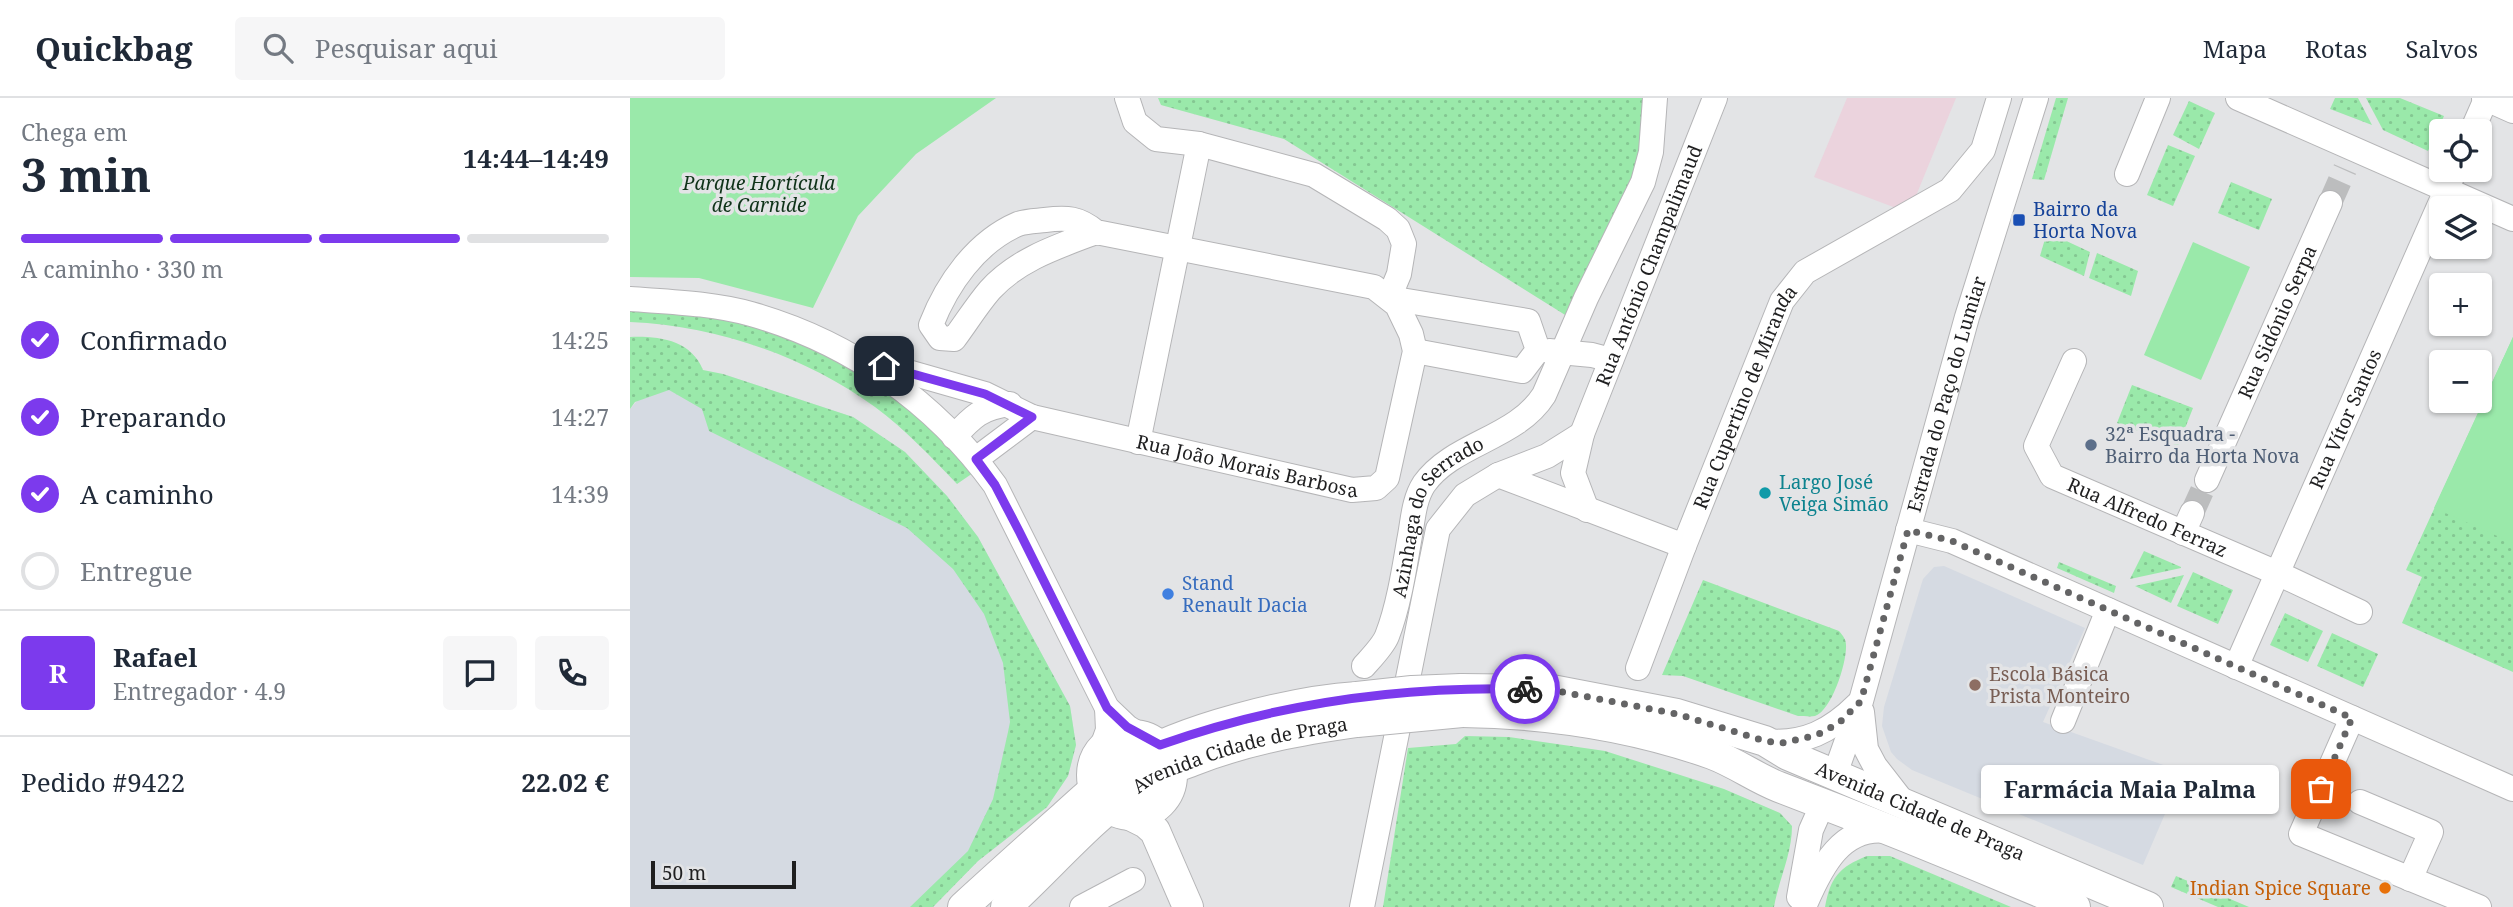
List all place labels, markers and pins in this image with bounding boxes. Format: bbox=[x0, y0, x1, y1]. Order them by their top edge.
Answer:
place label: Bairro da Horta Nova bbox=[2033, 196, 2137, 244]
marker: Bairro da Horta Nova bbox=[2011, 212, 2027, 228]
pin bbox=[854, 336, 914, 396]
place label: 32ª Esquadra - Bairro da Horta Nova bbox=[2105, 421, 2300, 469]
marker: 32ª Esquadra - Bairro da Horta Nova bbox=[2083, 437, 2099, 453]
place label: Largo José Veiga Simão bbox=[1779, 469, 1889, 517]
marker: Largo José Veiga Simão bbox=[1757, 485, 1773, 501]
place label: Stand Renault Dacia bbox=[1182, 570, 1308, 618]
marker: Stand Renault Dacia bbox=[1160, 586, 1176, 602]
place label: Escola Básica Prista Monteiro bbox=[1989, 661, 2130, 709]
marker: Escola Básica Prista Monteiro bbox=[1967, 677, 1983, 693]
pin bbox=[2291, 759, 2351, 819]
callout: Farmácia Maia Palma bbox=[1982, 764, 2279, 814]
place label: Indian Spice Square bbox=[2190, 875, 2371, 901]
marker: Indian Spice Square bbox=[2377, 880, 2393, 896]

